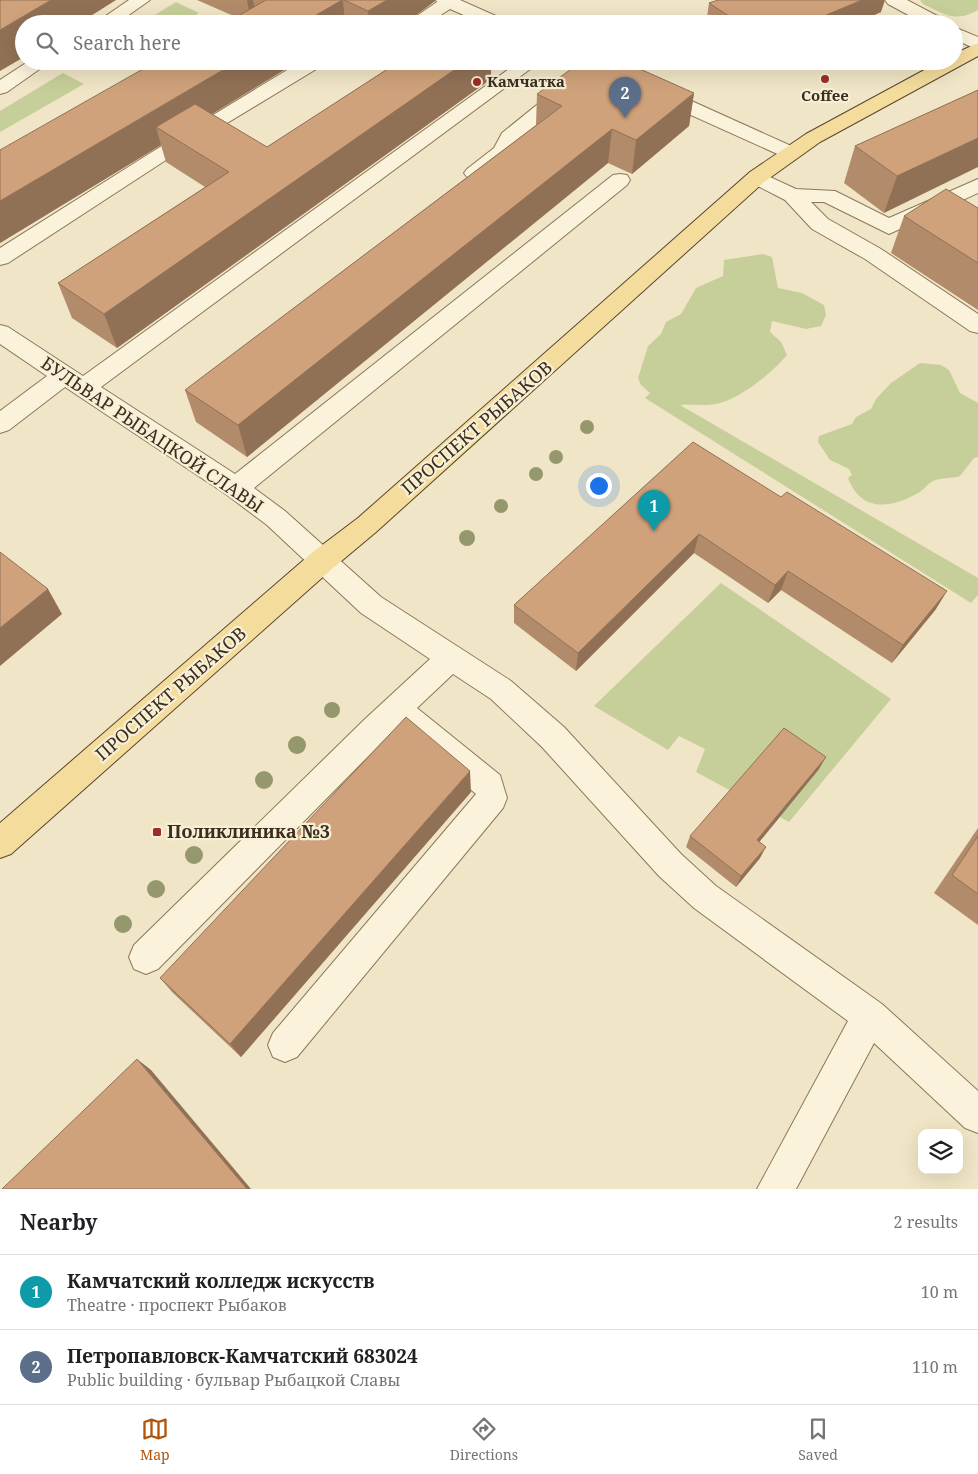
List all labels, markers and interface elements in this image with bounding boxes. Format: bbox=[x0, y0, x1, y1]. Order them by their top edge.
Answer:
search box bbox=[15, 15, 963, 70]
icon: search bbox=[33, 29, 61, 57]
text: Search here bbox=[73, 30, 181, 56]
place label: Камчатка bbox=[487, 71, 565, 91]
marker: Coffee bbox=[819, 73, 831, 85]
marker: Камчатка bbox=[471, 76, 483, 88]
pin: 2 bbox=[609, 77, 641, 118]
place label: Coffee bbox=[801, 85, 849, 105]
street label: БУЛЬВАР РЫБАЦКОЙ СЛАВЫ bbox=[37, 351, 269, 518]
street label: ПРОСПЕКТ РЫБАКОВ bbox=[396, 355, 557, 500]
your location bbox=[586, 473, 612, 499]
pin: 1 bbox=[638, 490, 670, 531]
street label: ПРОСПЕКТ РЫБАКОВ bbox=[90, 621, 251, 766]
place label: Поликлиника №3 bbox=[167, 819, 330, 843]
marker: Поликлиника №3 bbox=[151, 826, 163, 838]
map controls bbox=[918, 1129, 963, 1174]
button: layers bbox=[918, 1129, 963, 1174]
text: Nearby bbox=[20, 1208, 98, 1236]
text: 2 results bbox=[894, 1211, 958, 1233]
text: Камчатский колледж искусств bbox=[67, 1268, 375, 1294]
text: 1 bbox=[31, 1281, 41, 1303]
text: 10 m bbox=[921, 1281, 958, 1303]
text: Theatre · проспект Рыбаков bbox=[67, 1294, 287, 1316]
text: Петропавловск-Камчатский 683024 bbox=[67, 1343, 418, 1369]
text: 2 bbox=[31, 1356, 41, 1378]
text: 110 m bbox=[912, 1356, 958, 1378]
text: Public building · бульвар Рыбацкой Славы bbox=[67, 1369, 400, 1391]
tab: Map bbox=[140, 1415, 170, 1464]
tab: Directions bbox=[450, 1415, 518, 1464]
tab: Saved bbox=[798, 1415, 838, 1464]

